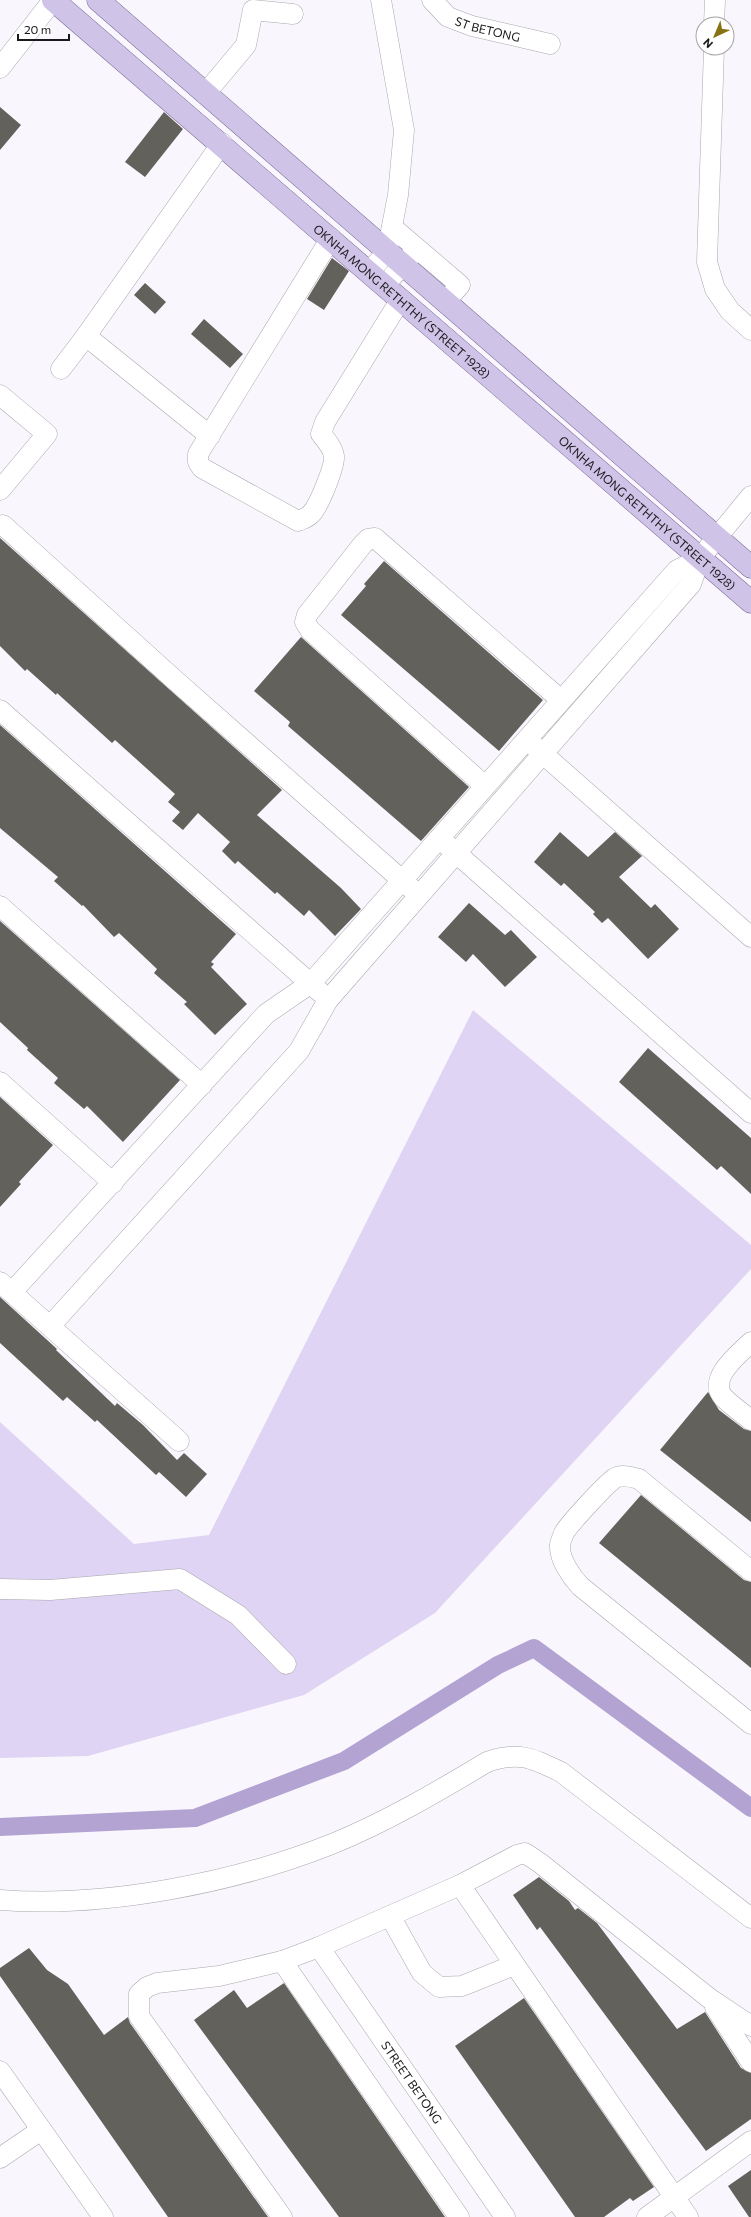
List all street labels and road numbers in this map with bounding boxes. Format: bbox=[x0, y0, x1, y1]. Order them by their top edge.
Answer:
street label: ST BETONG bbox=[453, 13, 522, 44]
street label: OKNHA MONG RETHTHY (STREET 1928) bbox=[311, 221, 493, 381]
street label: OKNHA MONG RETHTHY (STREET 1928) bbox=[556, 433, 739, 593]
street label: STREET BETONG bbox=[379, 2038, 445, 2126]

